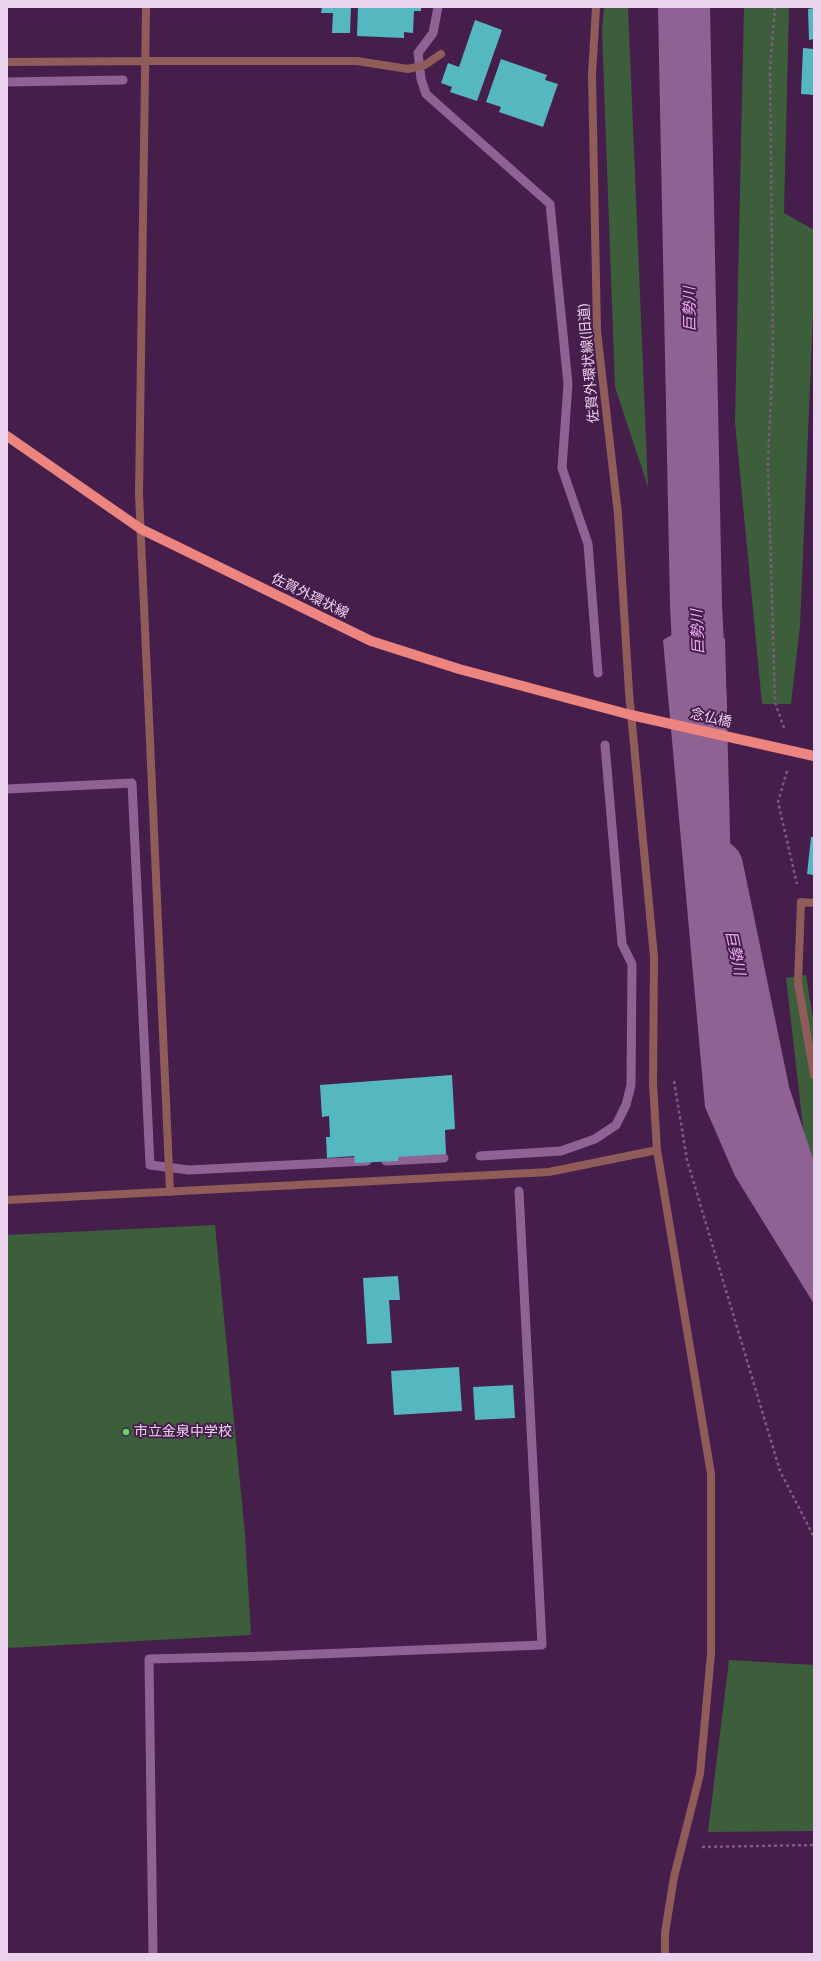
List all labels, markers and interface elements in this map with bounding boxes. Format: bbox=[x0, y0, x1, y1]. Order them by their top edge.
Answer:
water label: 巨勢川 bbox=[681, 286, 699, 332]
street label: 佐賀外環状線(旧道) bbox=[575, 302, 603, 424]
street label: 佐賀外環状線 bbox=[269, 570, 351, 622]
water label: 巨勢川 bbox=[688, 609, 708, 655]
street label: 念仏橋 bbox=[689, 705, 733, 731]
water label: 巨勢川 bbox=[722, 929, 748, 977]
place label: 市立金泉中学校 bbox=[134, 1424, 232, 1440]
marker: 市立金泉中学校 bbox=[121, 1427, 131, 1437]

